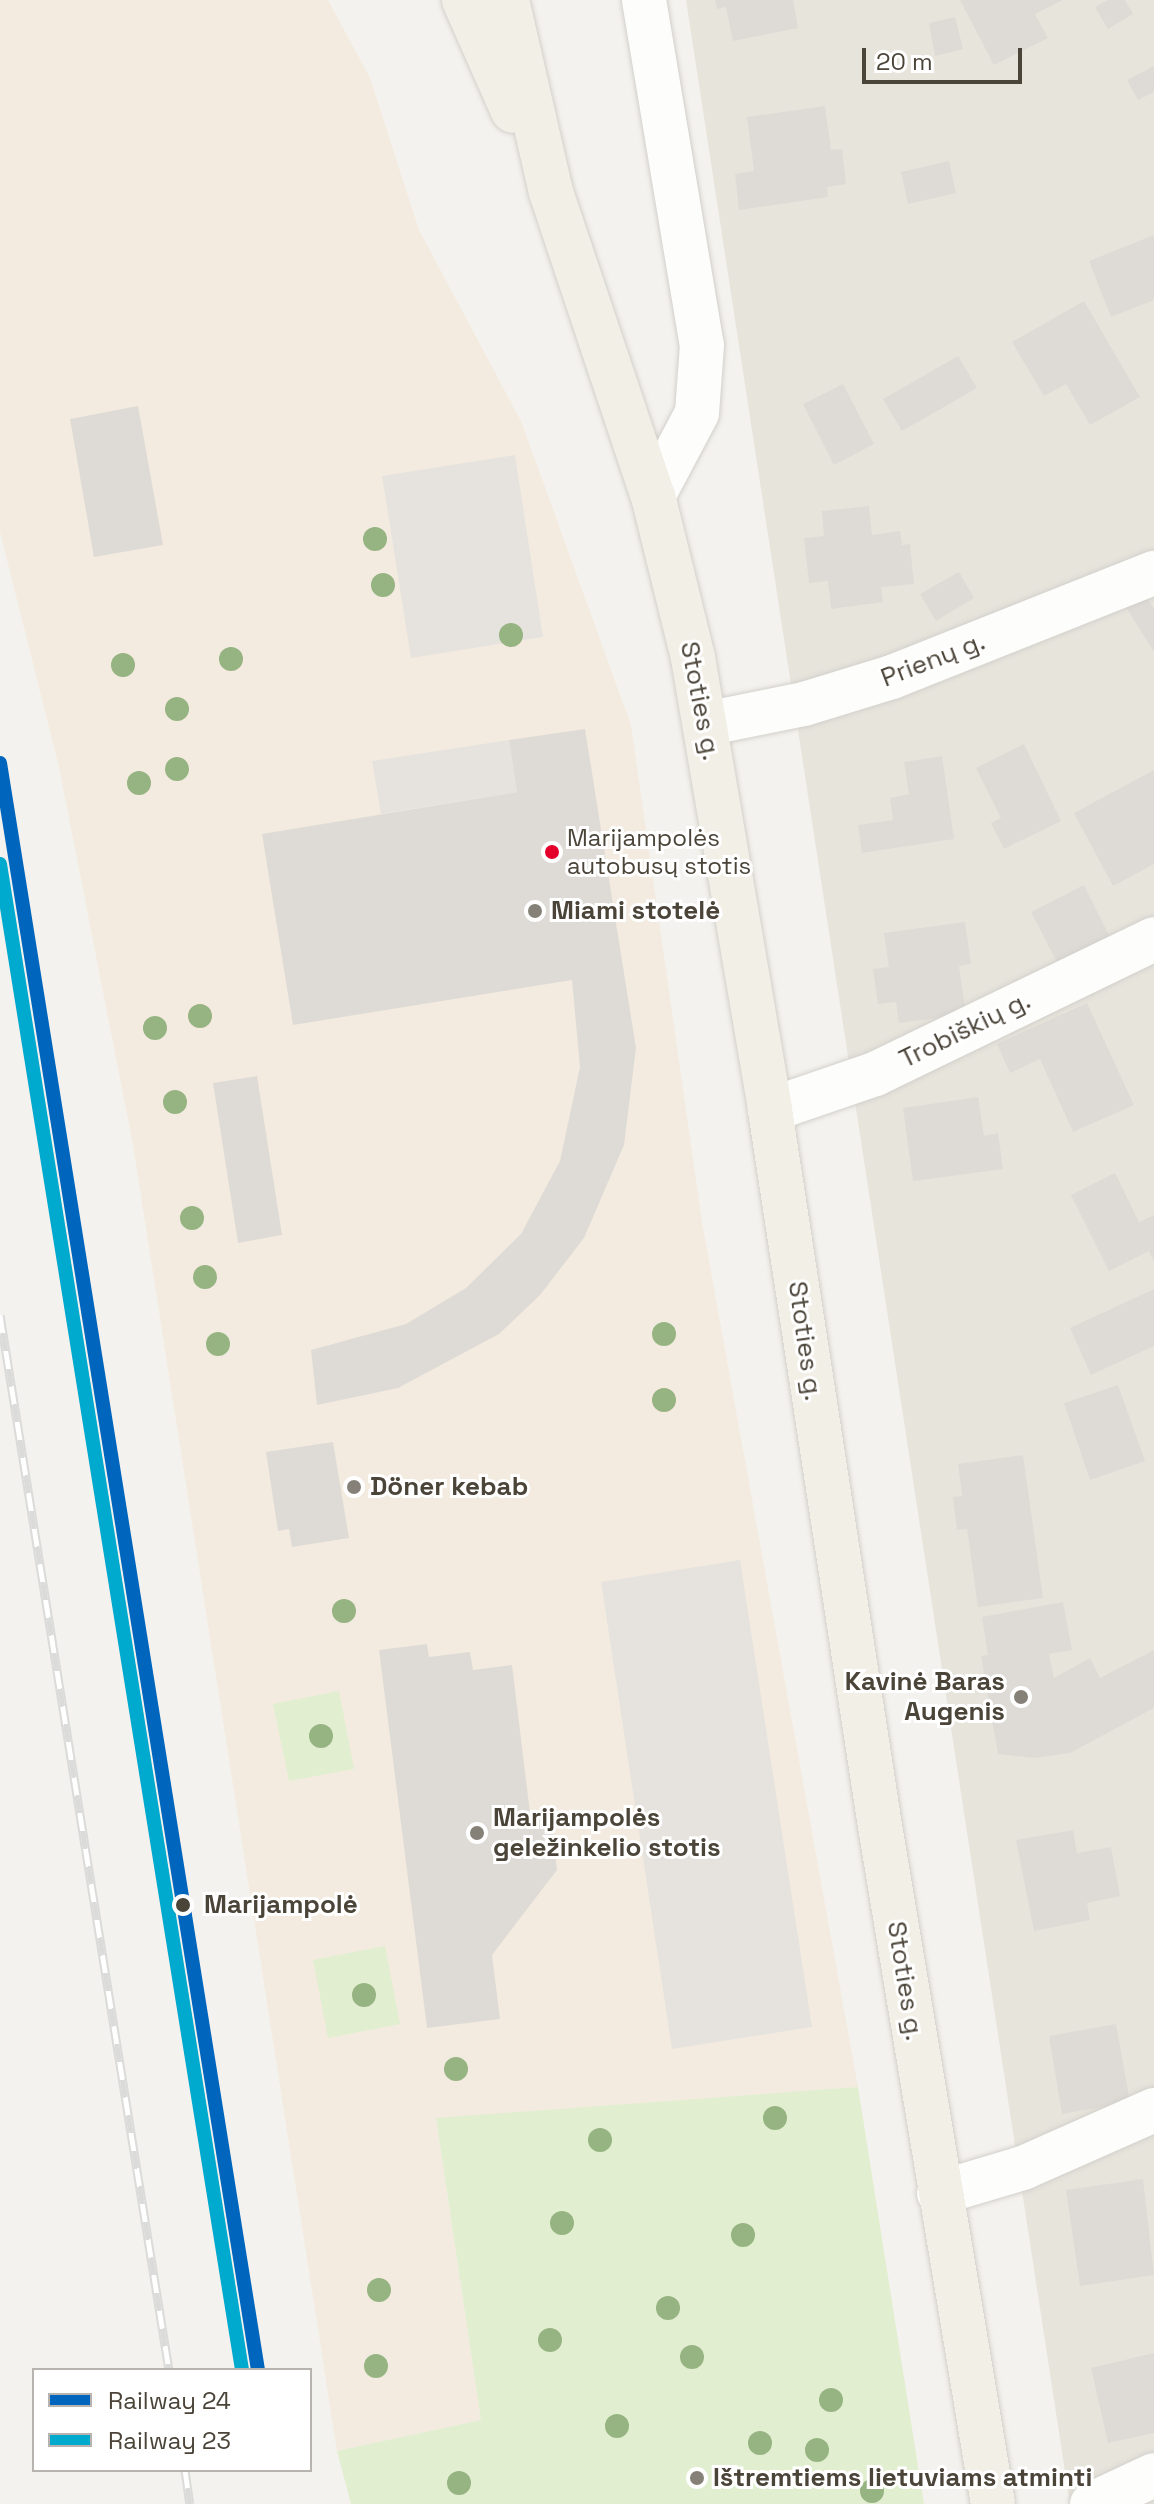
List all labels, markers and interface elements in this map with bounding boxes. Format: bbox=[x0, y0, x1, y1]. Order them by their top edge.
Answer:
scale bar bbox=[866, 32, 1026, 82]
text: 20 m bbox=[876, 46, 933, 77]
street label: Prienų g. bbox=[877, 626, 989, 694]
street label: Stoties g. bbox=[673, 639, 727, 763]
place label: Marijampolės autobusų stotis bbox=[567, 824, 751, 880]
marker: Marijampolės autobusų stotis bbox=[544, 844, 560, 860]
place label: Miami stotelė bbox=[551, 895, 720, 927]
marker: Miami stotelė bbox=[526, 902, 544, 920]
street label: Trobiškių g. bbox=[894, 985, 1036, 1075]
street label: Stoties g. bbox=[781, 1279, 829, 1403]
place label: Döner kebab bbox=[370, 1471, 528, 1503]
marker: Döner kebab bbox=[345, 1478, 363, 1496]
place label: Kavinė Baras Augenis bbox=[845, 1666, 1005, 1728]
marker: Kavinė Baras Augenis bbox=[1012, 1688, 1030, 1706]
place label: Marijampolės geležinkelio stotis bbox=[493, 1802, 721, 1864]
marker: Marijampolės geležinkelio stotis bbox=[468, 1824, 486, 1842]
place label: Marijampolė bbox=[204, 1889, 358, 1921]
marker: Marijampolė bbox=[169, 1891, 197, 1919]
street label: Stoties g. bbox=[880, 1919, 930, 2043]
legend bbox=[32, 2368, 312, 2472]
text: Railway 24 bbox=[108, 2385, 231, 2416]
text: Railway 23 bbox=[108, 2425, 231, 2456]
place label: Ištremtiems lietuviams atminti bbox=[713, 2462, 1092, 2494]
marker: Ištremtiems lietuviams atminti bbox=[688, 2469, 706, 2487]

